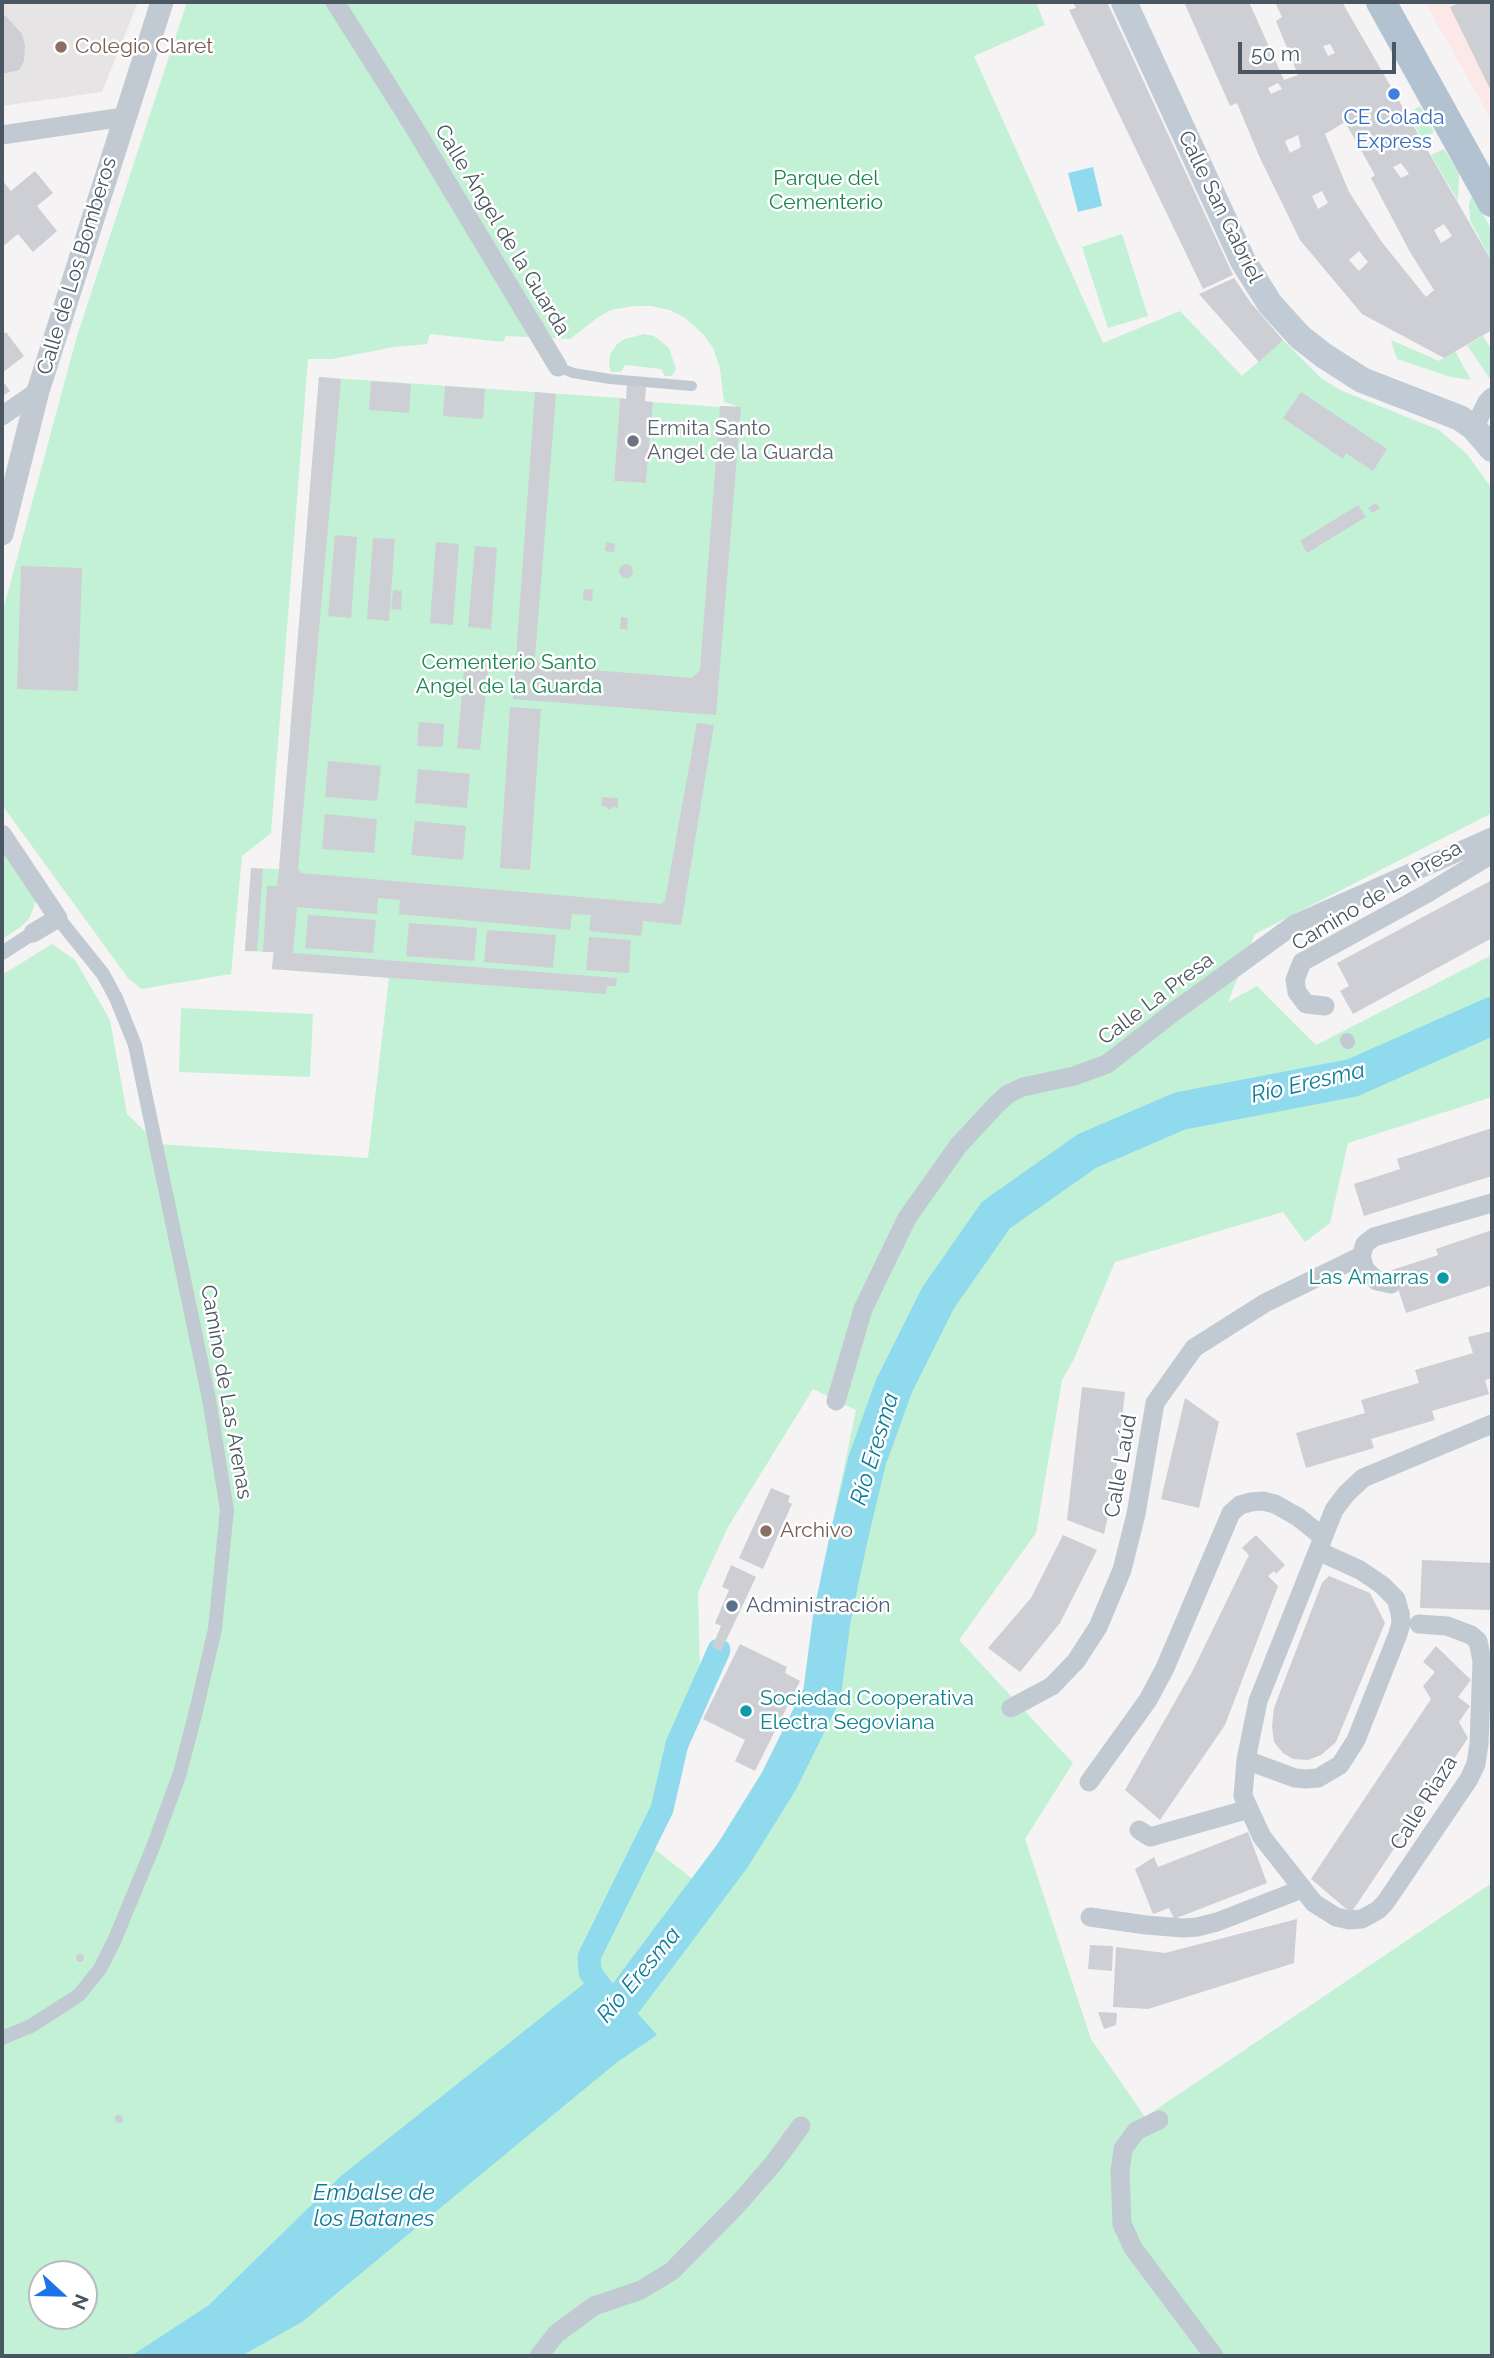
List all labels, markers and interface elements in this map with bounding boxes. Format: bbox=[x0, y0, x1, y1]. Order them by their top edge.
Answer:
scale bar bbox=[1242, 28, 1400, 72]
place label: Colegio Claret bbox=[75, 34, 213, 60]
marker: Colegio Claret bbox=[53, 39, 69, 55]
text: 50 m bbox=[1251, 41, 1300, 66]
marker: CE Colada Express bbox=[1386, 86, 1402, 102]
place label: CE Colada Express bbox=[1343, 105, 1445, 155]
street label: Calle Ángel de la Guarda bbox=[429, 120, 575, 340]
street label: Calle San Gabriel bbox=[1172, 127, 1268, 287]
street label: Calle de Los Bomberos bbox=[32, 154, 122, 378]
park label: Parque del Cementerio bbox=[769, 166, 883, 216]
place label: Ermita Santo Angel de la Guarda bbox=[647, 416, 834, 466]
marker: Ermita Santo Angel de la Guarda bbox=[625, 433, 641, 449]
park label: Cementerio Santo Angel de la Guarda bbox=[416, 650, 602, 700]
street label: Camino de La Presa bbox=[1288, 835, 1466, 957]
street label: Calle La Presa bbox=[1093, 947, 1219, 1051]
water label: Río Eresma bbox=[1248, 1057, 1368, 1109]
place label: Las Amarras bbox=[1309, 1265, 1429, 1291]
marker: Las Amarras bbox=[1435, 1270, 1451, 1286]
street label: Camino de Las Arenas bbox=[195, 1283, 257, 1501]
water label: Río Eresma bbox=[845, 1389, 905, 1509]
street label: Calle Laúd bbox=[1100, 1413, 1142, 1519]
place label: Archivo bbox=[780, 1518, 853, 1544]
marker: Archivo bbox=[758, 1523, 774, 1539]
place label: Administración bbox=[746, 1593, 890, 1619]
marker: Administración bbox=[724, 1598, 740, 1614]
place label: Sociedad Cooperativa Electra Segoviana bbox=[760, 1686, 974, 1736]
marker: Sociedad Cooperativa Electra Segoviana bbox=[738, 1703, 754, 1719]
street label: Calle Riaza bbox=[1385, 1751, 1463, 1855]
water label: Río Eresma bbox=[591, 1922, 687, 2028]
water label: Embalse de los Batanes bbox=[313, 2179, 435, 2233]
north arrow bbox=[28, 2260, 98, 2330]
text: N bbox=[68, 2291, 94, 2313]

